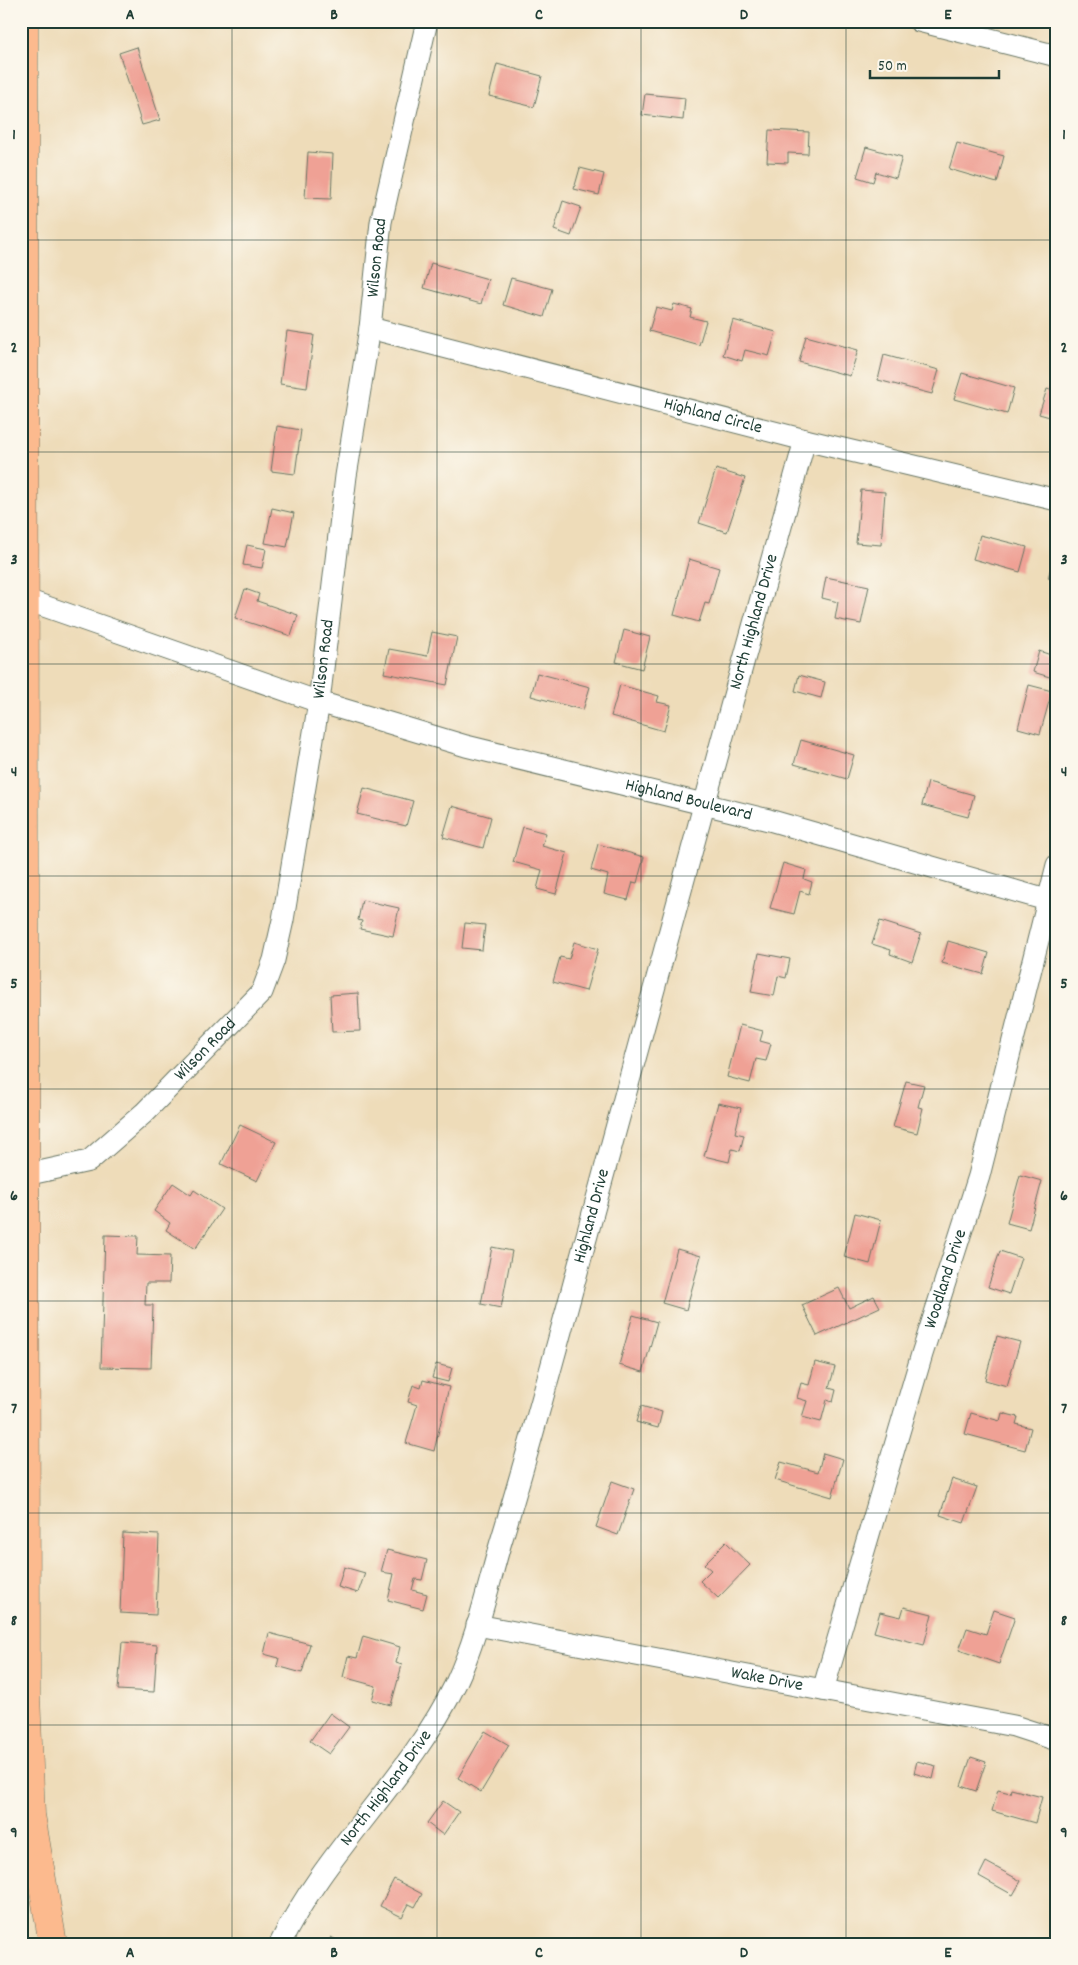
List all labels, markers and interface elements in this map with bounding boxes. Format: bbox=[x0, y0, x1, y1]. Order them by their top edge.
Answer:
text: A bbox=[126, 4, 135, 27]
text: B bbox=[330, 4, 338, 27]
text: C bbox=[535, 4, 543, 27]
text: D bbox=[740, 4, 749, 27]
text: E bbox=[944, 4, 952, 27]
scale bar bbox=[870, 48, 999, 80]
text: 50 m bbox=[878, 56, 907, 78]
text: 1 bbox=[12, 124, 16, 147]
text: 1 bbox=[1062, 124, 1066, 147]
street label: Wilson Road bbox=[361, 217, 394, 299]
text: 2 bbox=[11, 337, 18, 360]
text: 2 bbox=[1061, 337, 1068, 360]
street label: Highland Circle bbox=[661, 392, 765, 441]
text: 3 bbox=[10, 549, 18, 572]
text: 3 bbox=[1060, 549, 1068, 572]
street label: North Highland Drive bbox=[724, 551, 785, 692]
street label: Wilson Road bbox=[307, 618, 341, 700]
text: 4 bbox=[11, 761, 17, 784]
text: 4 bbox=[1061, 761, 1067, 784]
street label: Highland Boulevard bbox=[622, 773, 755, 828]
text: 5 bbox=[10, 973, 18, 996]
text: 5 bbox=[1060, 973, 1068, 996]
street label: Wilson Road bbox=[169, 1012, 242, 1087]
street label: Highland Drive bbox=[567, 1166, 617, 1266]
text: 6 bbox=[10, 1185, 18, 1208]
text: 6 bbox=[1060, 1185, 1068, 1208]
street label: Woodland Drive bbox=[918, 1226, 974, 1332]
text: 7 bbox=[11, 1398, 17, 1421]
text: 7 bbox=[1061, 1398, 1067, 1421]
text: 8 bbox=[11, 1610, 18, 1633]
text: 8 bbox=[1061, 1610, 1068, 1633]
street label: Wake Drive bbox=[729, 1661, 805, 1699]
street label: North Highland Drive bbox=[334, 1725, 438, 1852]
text: 9 bbox=[10, 1822, 18, 1845]
text: 9 bbox=[1060, 1822, 1068, 1845]
text: A bbox=[126, 1942, 135, 1965]
text: B bbox=[330, 1942, 338, 1965]
text: C bbox=[535, 1942, 543, 1965]
text: D bbox=[740, 1942, 749, 1965]
text: E bbox=[944, 1942, 952, 1965]

